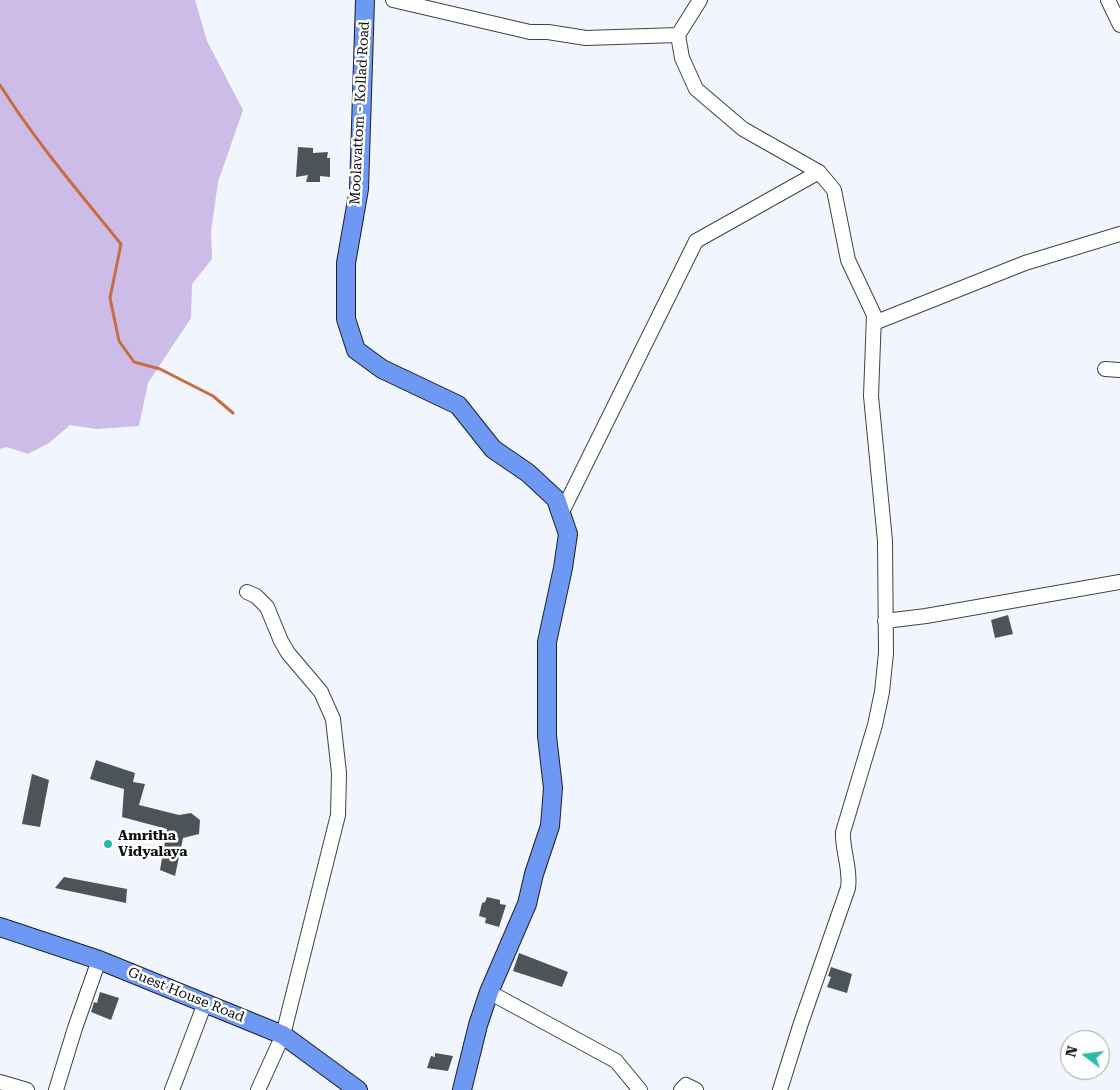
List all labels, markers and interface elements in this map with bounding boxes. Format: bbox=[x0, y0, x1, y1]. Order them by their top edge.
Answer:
street label: Moolavattom - Kollad Road bbox=[347, 21, 373, 205]
place label: Amritha Vidyalaya bbox=[118, 828, 187, 860]
marker: Amritha Vidyalaya bbox=[102, 838, 114, 850]
street label: Guest House Road bbox=[125, 964, 247, 1026]
north arrow bbox=[1060, 1030, 1110, 1080]
text: N bbox=[1062, 1044, 1081, 1059]

